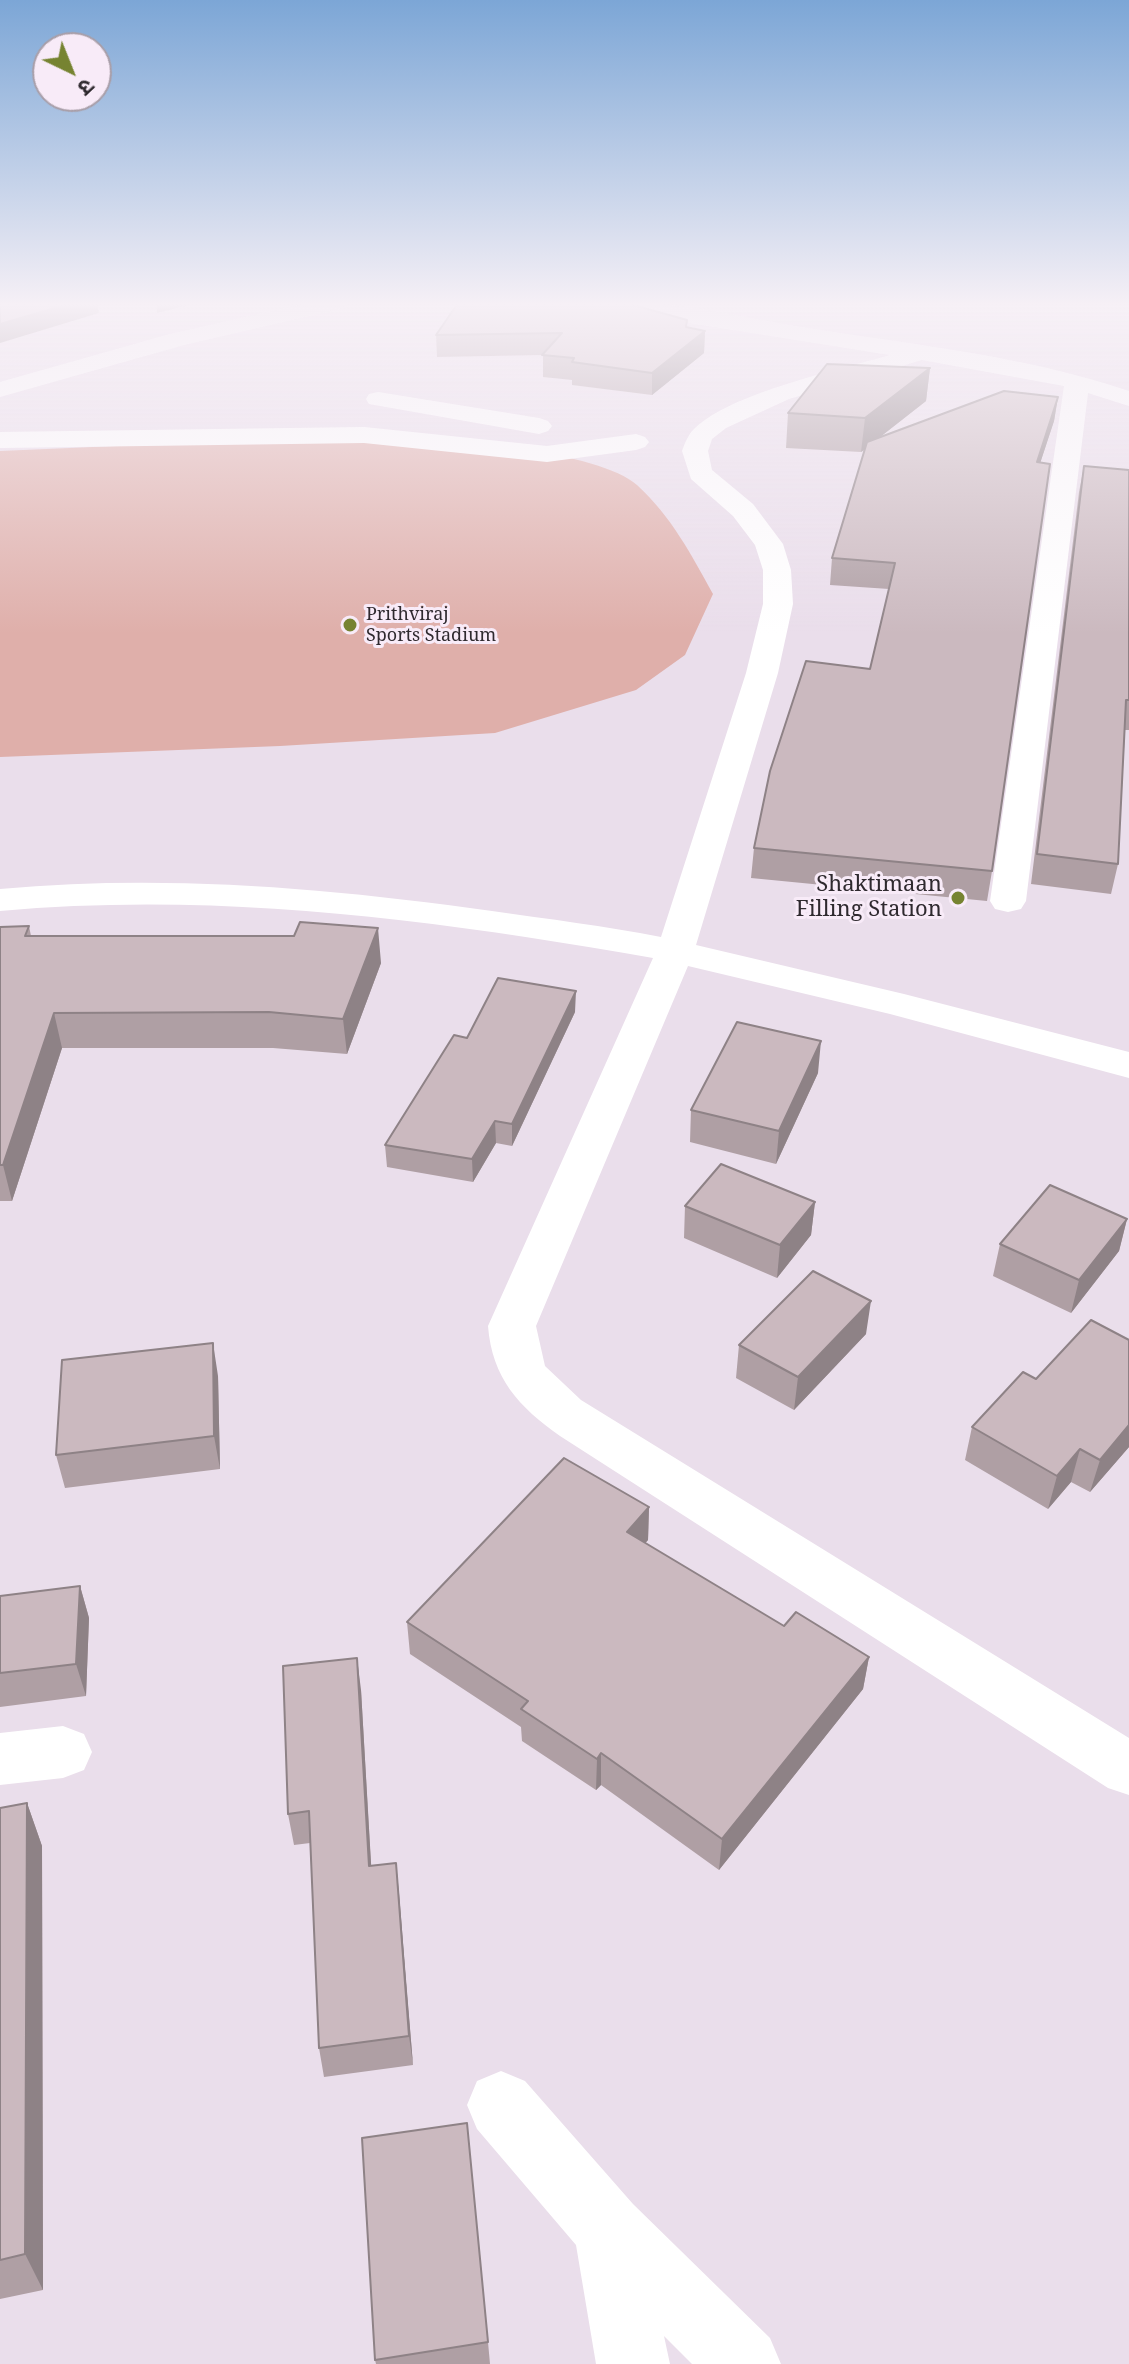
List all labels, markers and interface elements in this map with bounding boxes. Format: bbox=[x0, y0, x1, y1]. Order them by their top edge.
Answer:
north arrow bbox=[32, 32, 112, 112]
text: उ bbox=[72, 73, 102, 103]
place label: Prithviraj Sports Stadium bbox=[366, 604, 496, 646]
marker: Prithviraj Sports Stadium bbox=[341, 616, 359, 634]
place label: Shaktimaan Filling Station bbox=[796, 872, 942, 924]
marker: Shaktimaan Filling Station bbox=[949, 889, 967, 907]

